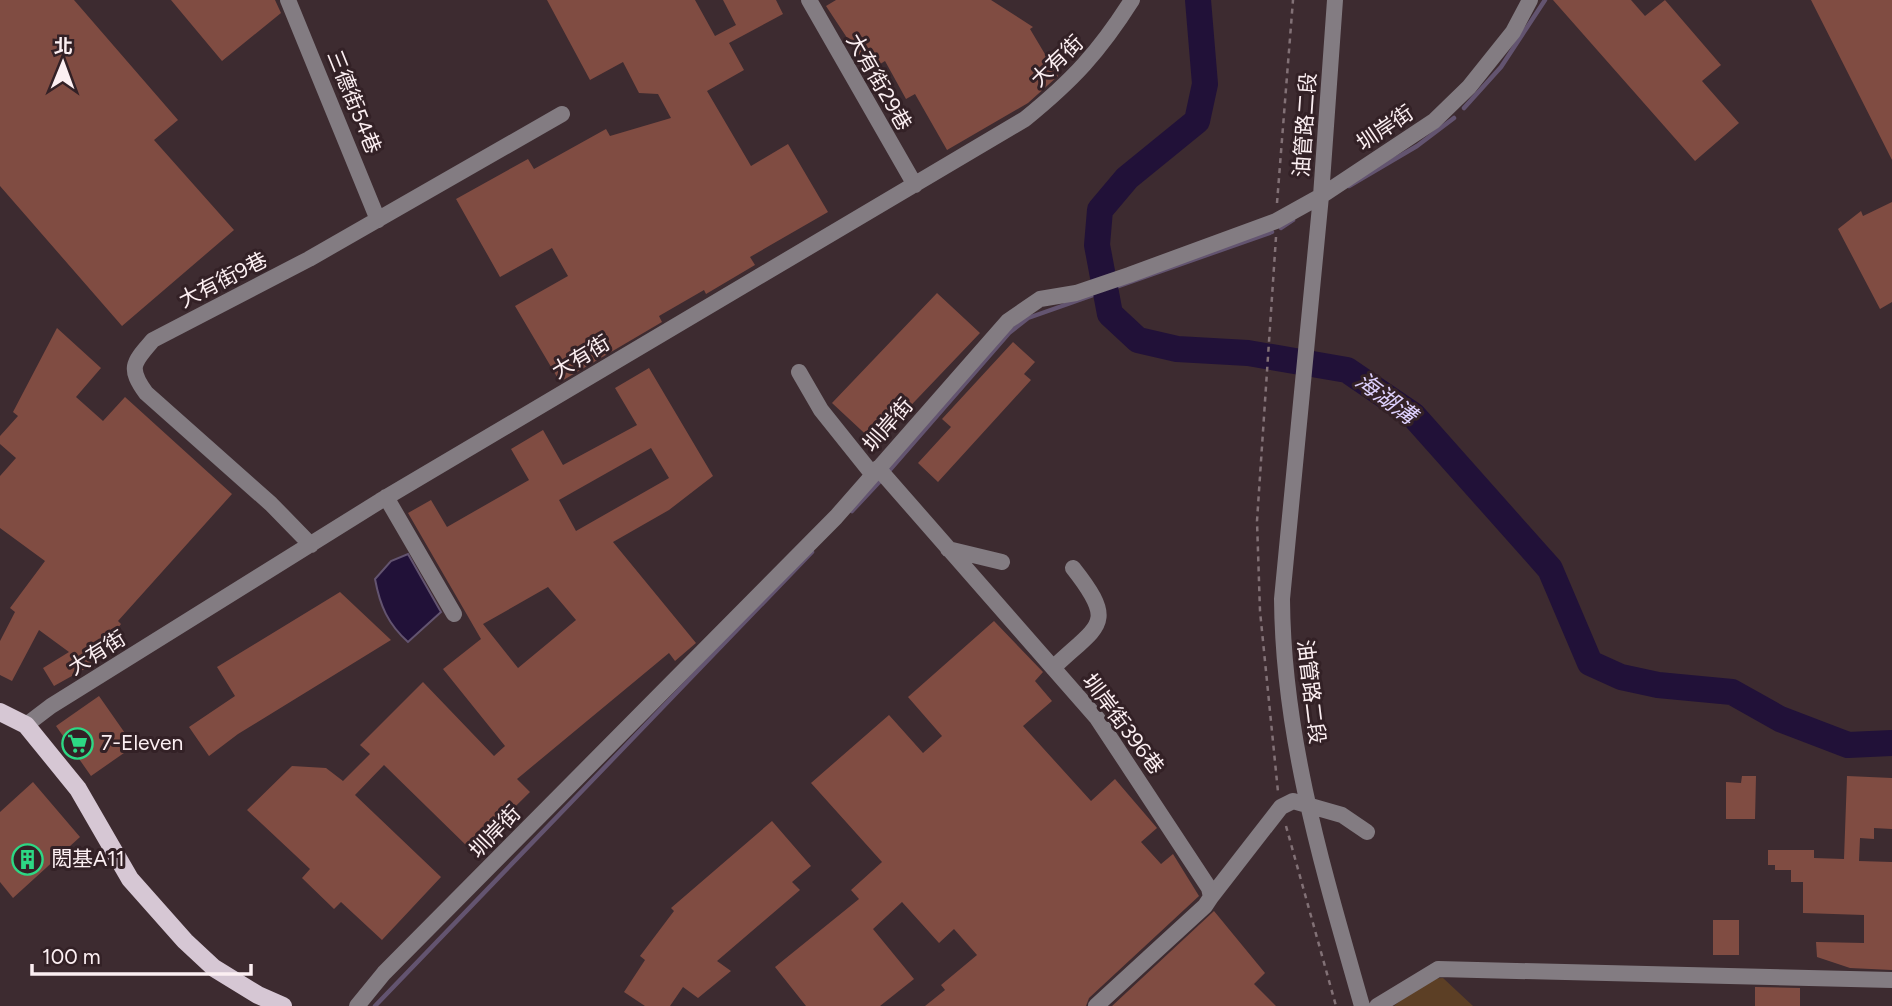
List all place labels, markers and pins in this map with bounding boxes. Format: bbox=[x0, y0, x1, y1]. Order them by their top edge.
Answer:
supermarket icon: 7-Eleven bbox=[61, 726, 95, 760]
place label: 7-Eleven bbox=[101, 730, 183, 755]
building icon: 閎基A11 bbox=[11, 842, 45, 876]
place label: 閎基A11 bbox=[51, 846, 125, 871]

